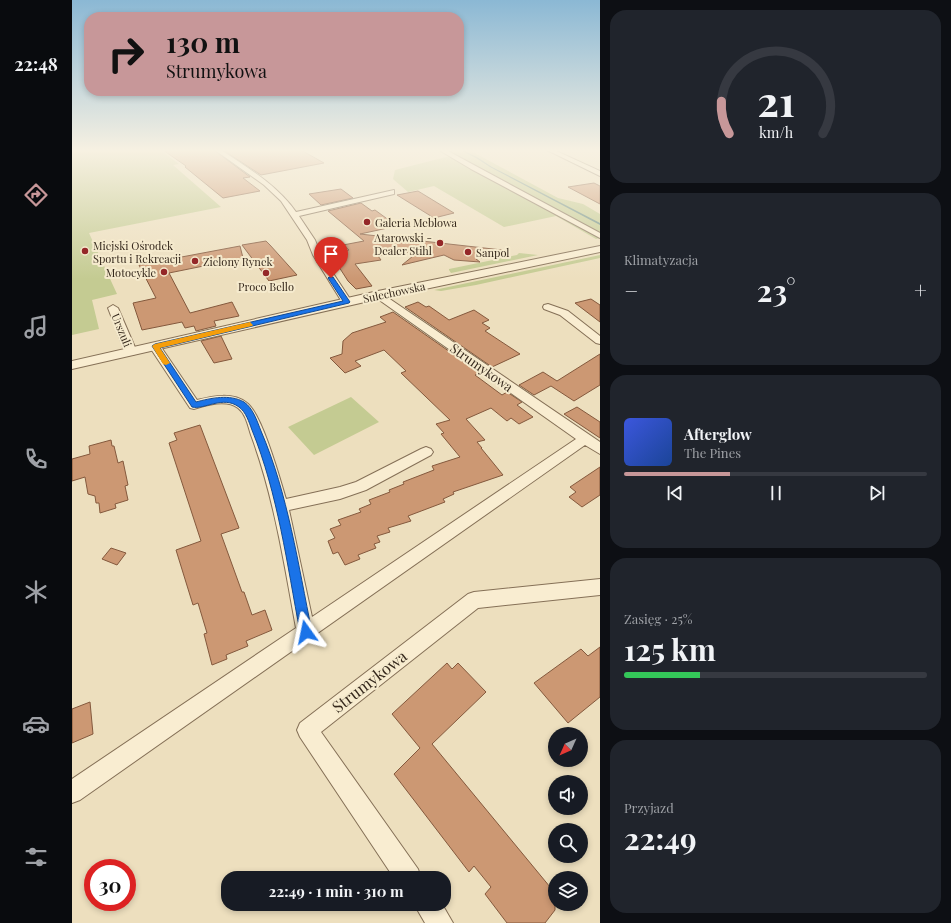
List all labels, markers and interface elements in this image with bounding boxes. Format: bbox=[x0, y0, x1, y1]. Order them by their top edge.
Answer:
text: 130 m bbox=[166, 23, 240, 60]
icon: right bbox=[100, 28, 152, 80]
text: 22:48 bbox=[14, 52, 58, 76]
text: Strumykowa bbox=[166, 59, 267, 83]
text: 21 bbox=[757, 72, 794, 127]
text: km/h bbox=[758, 123, 793, 142]
icon: directions bbox=[22, 181, 50, 209]
place label: Galeria Meblowa bbox=[375, 215, 457, 230]
marker: Galeria Meblowa bbox=[362, 217, 372, 227]
place label: Atarowski - Dealer Stihl bbox=[373, 230, 432, 258]
pin bbox=[314, 237, 348, 278]
place label: Miejski Ośrodek Sportu i Rekreacji bbox=[93, 238, 181, 266]
marker: Atarowski - Dealer Stihl bbox=[435, 238, 445, 248]
icon: arrive bbox=[320, 243, 342, 265]
place label: Sanpol bbox=[476, 245, 509, 260]
marker: Miejski Ośrodek Sportu i Rekreacji bbox=[80, 246, 90, 256]
marker: Sanpol bbox=[463, 247, 473, 257]
text: Klimatyzacja bbox=[624, 251, 698, 268]
place label: Zielony Rynek bbox=[203, 254, 273, 269]
marker: Zielony Rynek bbox=[190, 256, 200, 266]
place label: Motocykle bbox=[106, 265, 156, 280]
marker: Motocykle bbox=[159, 267, 169, 277]
marker: Proco Bello bbox=[261, 268, 271, 278]
text: 23° bbox=[757, 270, 796, 310]
text: − bbox=[624, 275, 638, 305]
text: + bbox=[914, 275, 927, 305]
street label: Sulechowska bbox=[361, 278, 427, 306]
place label: Proco Bello bbox=[238, 279, 294, 294]
street label: Urszuli bbox=[108, 311, 136, 349]
icon: music bbox=[22, 313, 50, 341]
street label: Strumykowa bbox=[447, 339, 517, 395]
text: Afterglow bbox=[684, 424, 752, 444]
text: The Pines bbox=[684, 444, 741, 461]
icon: phone bbox=[22, 445, 50, 473]
icon: previous bbox=[664, 482, 686, 504]
icon: pause bbox=[765, 482, 787, 504]
icon: next bbox=[866, 482, 888, 504]
icon: climate bbox=[22, 578, 50, 606]
text: Zasięg · 25% bbox=[624, 610, 692, 627]
position arrow bbox=[285, 611, 327, 653]
text: 125 km bbox=[624, 629, 716, 669]
street label: Strumykowa bbox=[327, 645, 411, 717]
icon: car bbox=[22, 710, 50, 738]
north arrow bbox=[548, 727, 588, 767]
map controls bbox=[548, 727, 588, 911]
button: sound bbox=[548, 775, 588, 815]
text: Przyjazd bbox=[624, 799, 674, 816]
text: 22:49 bbox=[624, 818, 697, 858]
button: search bbox=[548, 823, 588, 863]
icon: filters bbox=[22, 843, 50, 871]
speed limit sign: 30 bbox=[84, 859, 136, 911]
button: layers bbox=[548, 871, 588, 911]
text: 22:49 · 1 min · 310 m bbox=[268, 881, 404, 901]

